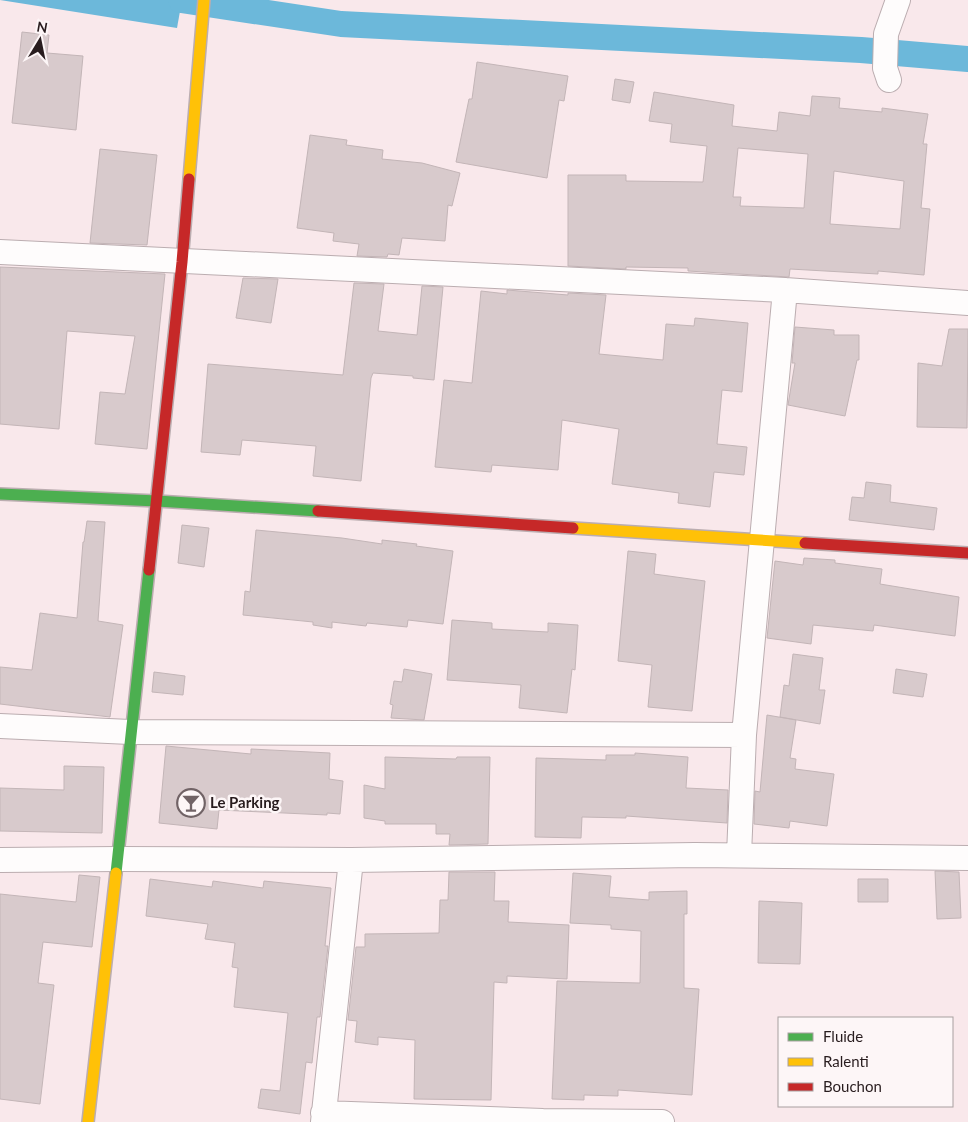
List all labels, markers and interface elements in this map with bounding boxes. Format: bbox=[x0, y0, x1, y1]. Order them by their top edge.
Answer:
north arrow bbox=[15, 15, 65, 65]
text: N bbox=[36, 17, 49, 36]
bar icon: Le Parking bbox=[176, 788, 206, 818]
place label: Le Parking bbox=[210, 793, 280, 811]
legend bbox=[778, 1017, 953, 1107]
text: Fluide bbox=[823, 1027, 863, 1045]
text: Ralenti bbox=[823, 1052, 869, 1070]
text: Bouchon bbox=[823, 1077, 882, 1095]

